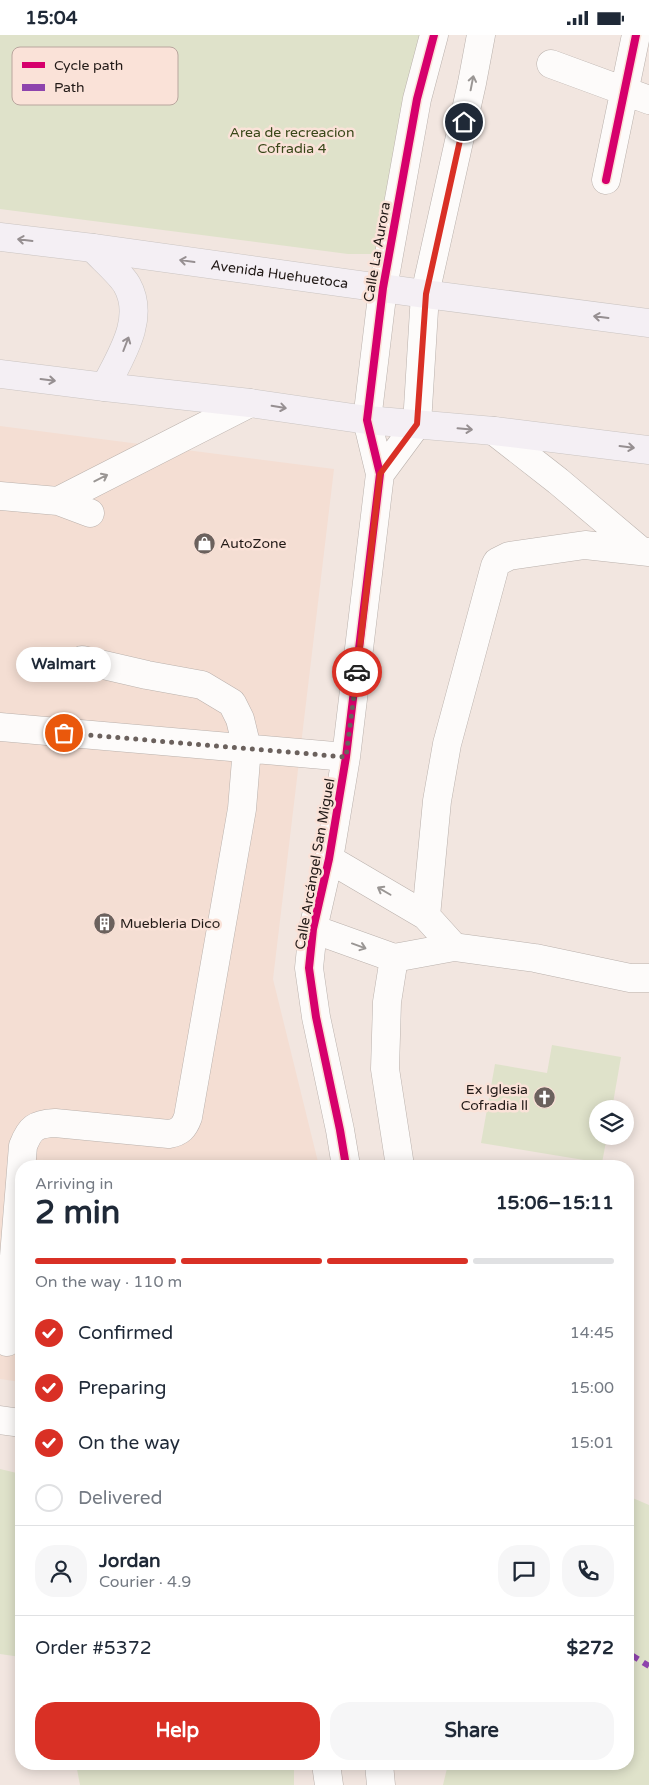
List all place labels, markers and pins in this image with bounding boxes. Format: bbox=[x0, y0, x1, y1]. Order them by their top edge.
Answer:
pin bbox=[443, 101, 485, 143]
shop icon: AutoZone bbox=[192, 531, 216, 555]
place label: AutoZone bbox=[220, 535, 287, 552]
callout: Walmart bbox=[17, 648, 112, 683]
pin bbox=[43, 712, 85, 754]
building icon: Muebleria Dico bbox=[92, 911, 116, 935]
place label: Muebleria Dico bbox=[120, 915, 220, 932]
place label: Ex Iglesia Cofradia ll bbox=[461, 1081, 528, 1114]
church icon: Ex Iglesia Cofradia ll bbox=[532, 1085, 556, 1109]

